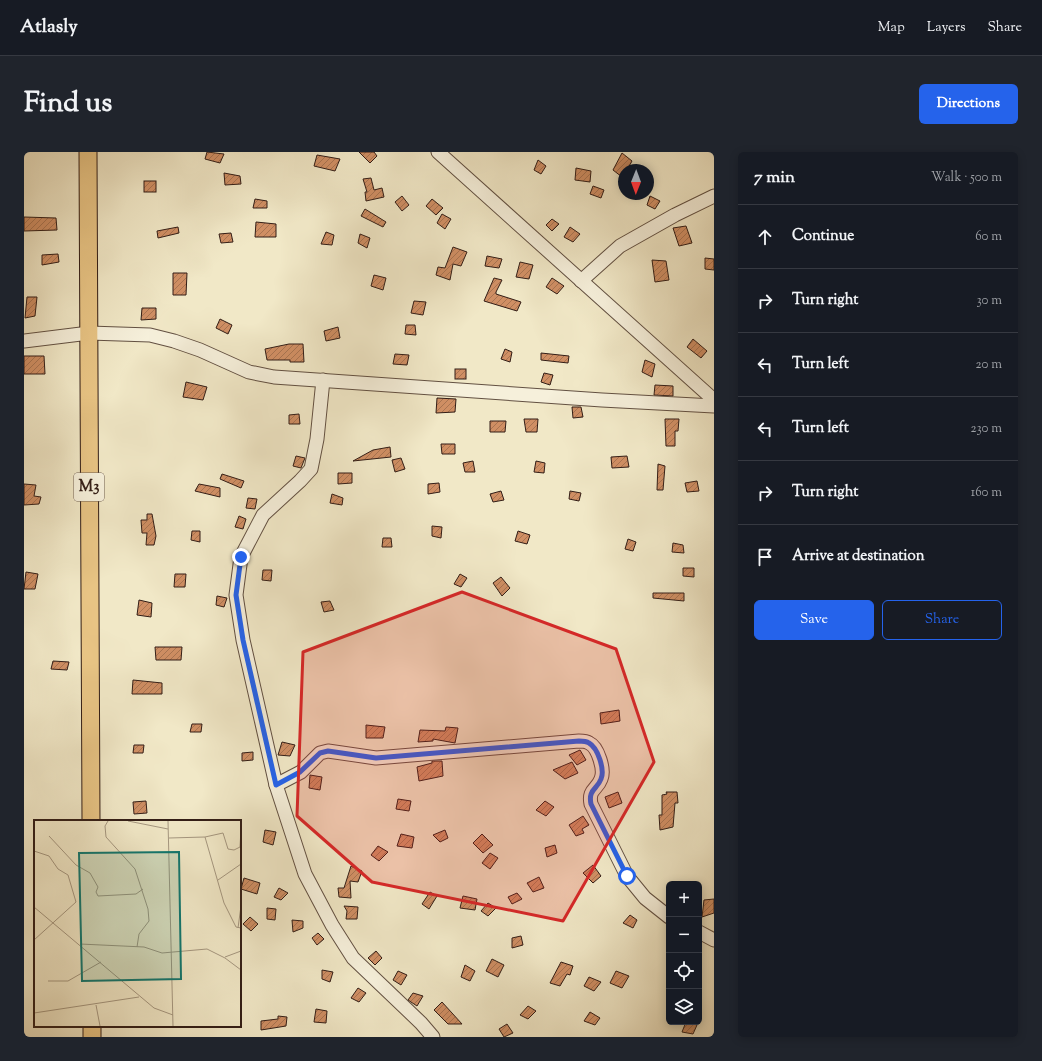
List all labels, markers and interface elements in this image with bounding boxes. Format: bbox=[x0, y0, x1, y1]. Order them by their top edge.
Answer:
text: Atlasly bbox=[20, 14, 78, 41]
text: Map bbox=[878, 18, 905, 38]
text: Layers bbox=[927, 18, 965, 38]
text: Share bbox=[987, 18, 1022, 38]
text: Find us bbox=[24, 84, 112, 124]
button: Directions bbox=[919, 84, 1018, 124]
north arrow bbox=[618, 164, 654, 200]
text: 7 min bbox=[754, 166, 795, 190]
text: Walk · 500 m bbox=[931, 169, 1002, 187]
icon: ahead bbox=[754, 226, 776, 248]
text: Continue bbox=[792, 226, 854, 247]
text: 60 m bbox=[975, 228, 1002, 246]
icon: right bbox=[754, 290, 776, 312]
text: Turn right bbox=[792, 290, 858, 311]
text: 30 m bbox=[976, 292, 1002, 310]
icon: left bbox=[754, 354, 776, 376]
text: Turn left bbox=[792, 354, 849, 375]
text: 20 m bbox=[976, 356, 1002, 374]
icon: left bbox=[754, 418, 776, 440]
text: Turn left bbox=[792, 418, 849, 439]
text: 230 m bbox=[970, 420, 1002, 438]
road number: M3 bbox=[74, 473, 104, 501]
icon: right bbox=[754, 482, 776, 504]
text: Turn right bbox=[792, 482, 858, 503]
text: 160 m bbox=[971, 484, 1002, 502]
icon: arrive bbox=[754, 546, 776, 568]
text: Arrive at destination bbox=[792, 546, 925, 567]
route end bbox=[232, 548, 250, 566]
button: Save bbox=[754, 600, 874, 640]
button: Share bbox=[882, 600, 1002, 640]
inset map bbox=[34, 820, 241, 1027]
route start bbox=[618, 867, 636, 885]
map controls bbox=[666, 881, 702, 1025]
button: + bbox=[666, 881, 702, 917]
button: − bbox=[666, 917, 702, 953]
button: locate bbox=[666, 953, 702, 989]
button: layers bbox=[666, 989, 702, 1025]

